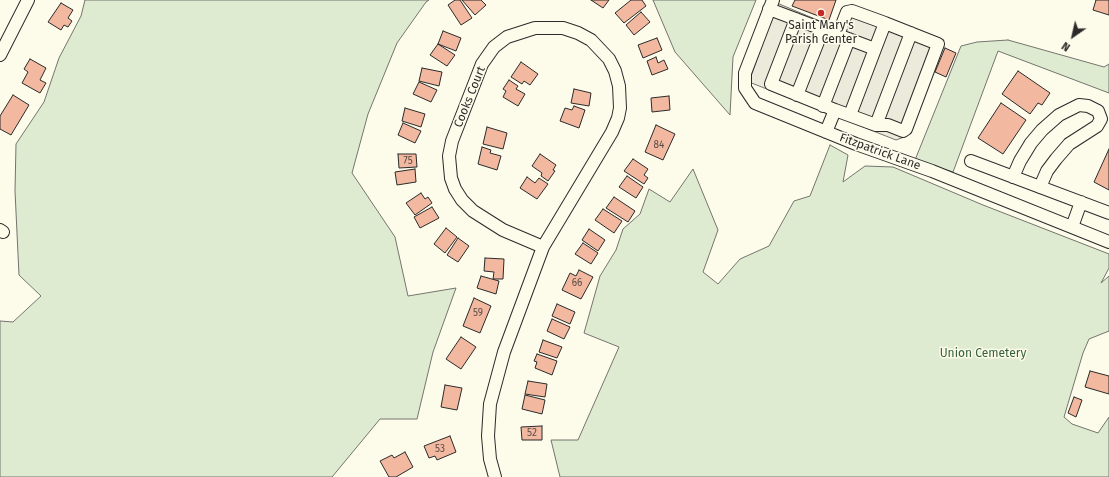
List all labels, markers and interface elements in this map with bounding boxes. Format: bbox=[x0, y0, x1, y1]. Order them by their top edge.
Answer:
marker: Saint Mary's Parish Center bbox=[816, 8, 826, 18]
north arrow bbox=[1053, 16, 1093, 56]
place label: Saint Mary's Parish Center bbox=[785, 19, 857, 47]
text: N bbox=[1059, 39, 1073, 54]
street label: Cooks Court bbox=[451, 64, 489, 130]
street label: Fitzpatrick Lane bbox=[837, 131, 923, 173]
house number: 84 bbox=[654, 139, 664, 151]
house number: 75 bbox=[403, 155, 413, 167]
house number: 66 bbox=[572, 277, 582, 289]
house number: 59 bbox=[473, 307, 483, 319]
park label: Union Cemetery bbox=[940, 347, 1026, 361]
house number: 52 bbox=[527, 427, 537, 439]
house number: 53 bbox=[435, 443, 445, 455]

